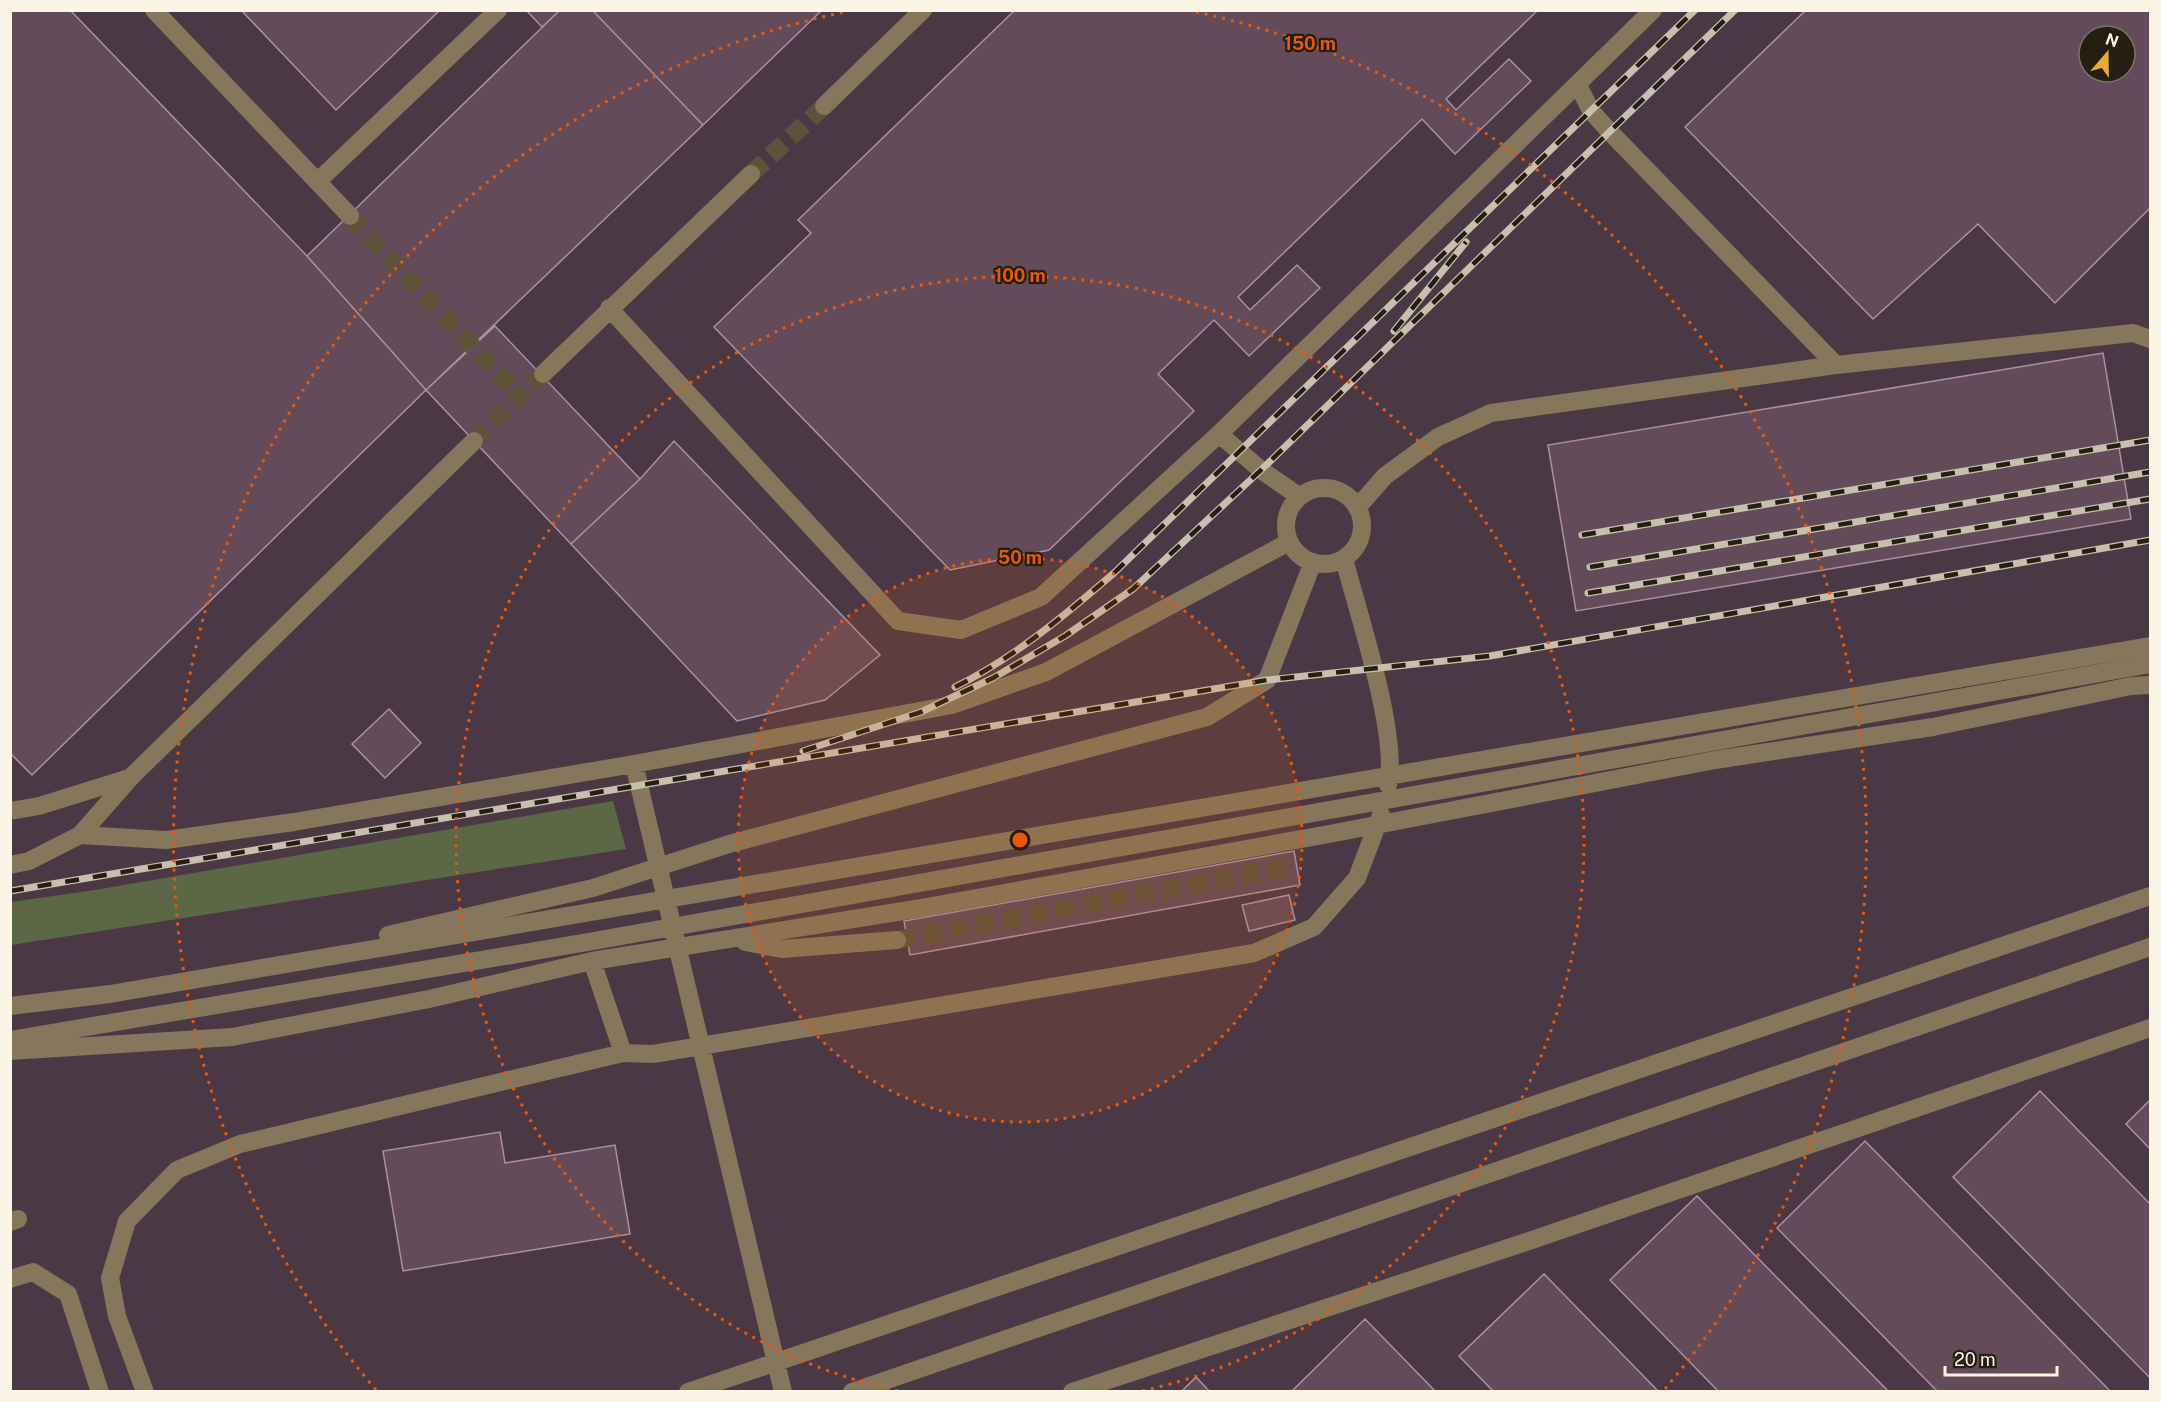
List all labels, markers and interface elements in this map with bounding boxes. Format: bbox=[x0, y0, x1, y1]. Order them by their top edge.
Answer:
north arrow bbox=[2077, 24, 2137, 84]
text: N bbox=[2103, 29, 2121, 51]
text: 150 m bbox=[1284, 33, 1336, 54]
text: 100 m bbox=[994, 265, 1046, 286]
text: 50 m bbox=[998, 547, 1042, 568]
centre of rings bbox=[1010, 830, 1030, 850]
scale bar bbox=[1945, 1339, 2058, 1377]
text: 20 m bbox=[1954, 1349, 1996, 1370]

